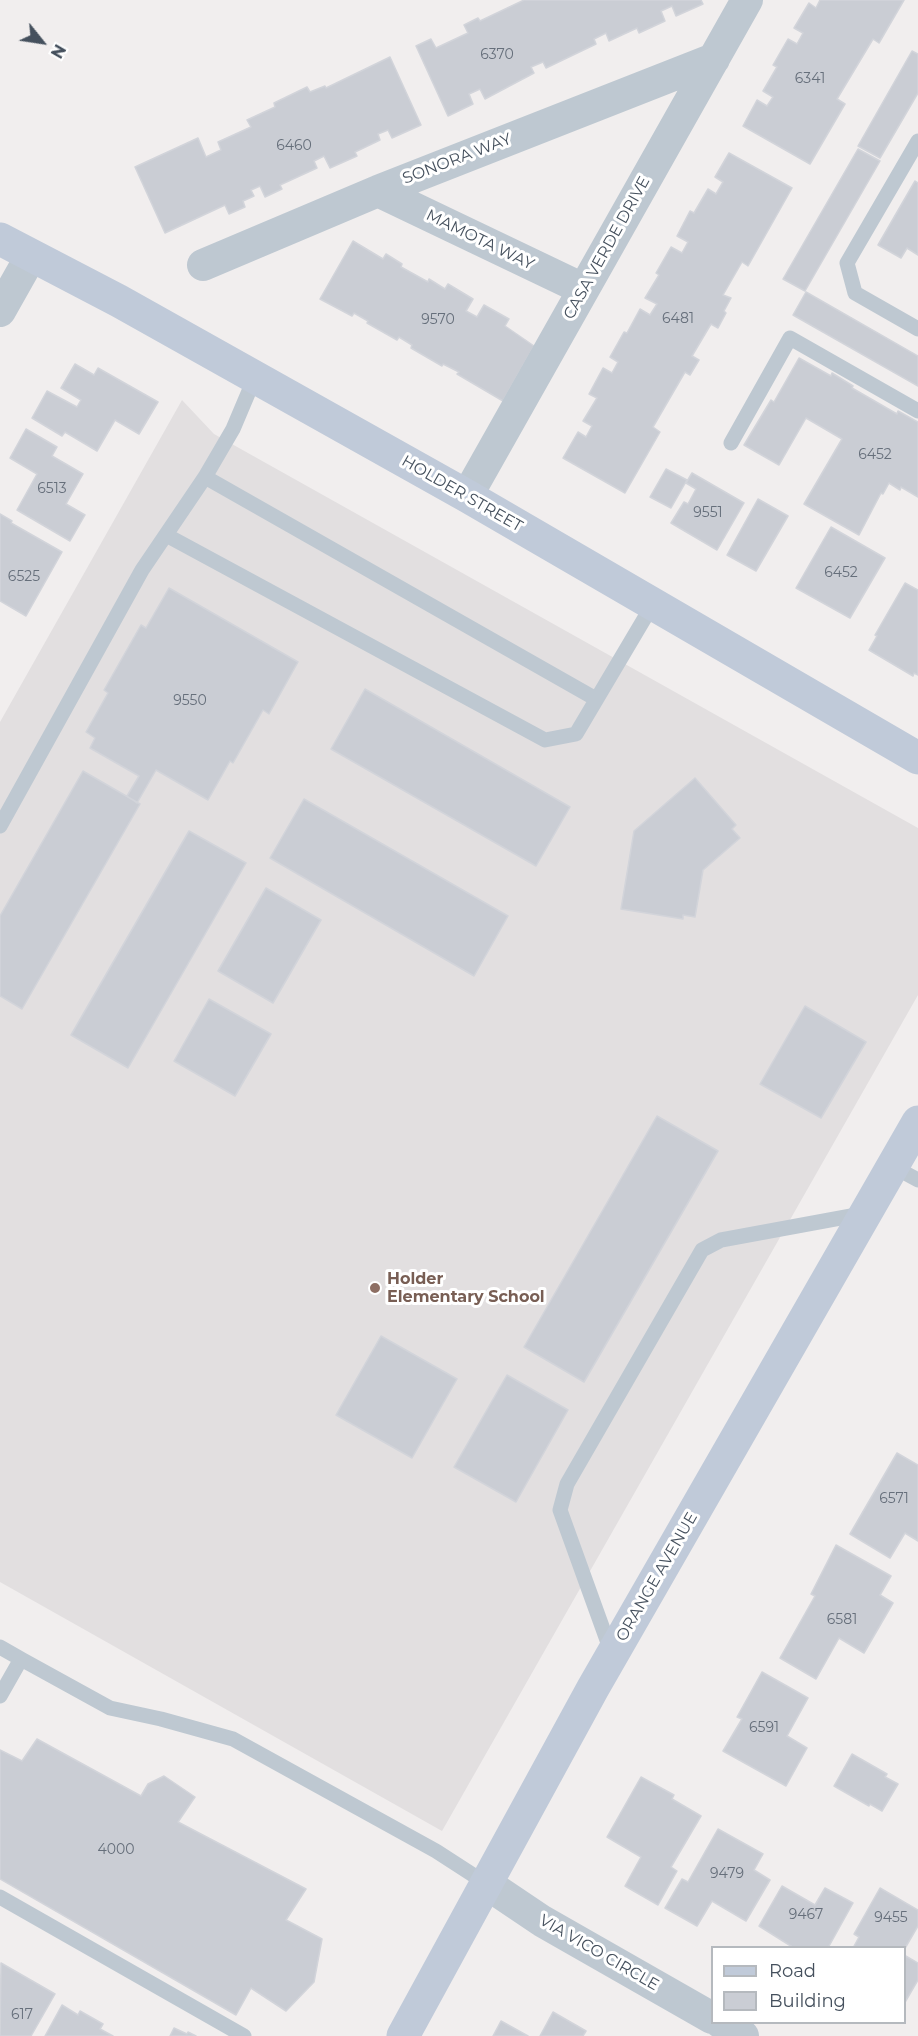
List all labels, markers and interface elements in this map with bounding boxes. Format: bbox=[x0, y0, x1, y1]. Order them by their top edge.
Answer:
north arrow bbox=[12, 12, 72, 72]
text: N bbox=[47, 41, 69, 62]
house number: 6370 bbox=[480, 47, 514, 63]
house number: 6341 bbox=[795, 71, 825, 87]
street label: SONORA WAY bbox=[400, 129, 514, 189]
house number: 6460 bbox=[276, 138, 312, 154]
street label: CASA VERDE DRIVE bbox=[560, 173, 654, 323]
street label: MAMOTA WAY bbox=[423, 206, 537, 274]
house number: 6481 bbox=[662, 311, 694, 327]
house number: 9570 bbox=[421, 312, 455, 328]
house number: 6452 bbox=[858, 447, 892, 463]
street label: HOLDER STREET bbox=[398, 452, 526, 536]
house number: 6513 bbox=[37, 481, 67, 497]
house number: 9551 bbox=[693, 505, 723, 521]
house number: 6452 bbox=[824, 565, 858, 581]
house number: 6525 bbox=[8, 569, 40, 585]
house number: 9550 bbox=[173, 693, 207, 709]
place label: Holder Elementary School bbox=[387, 1269, 545, 1307]
marker: Holder Elementary School bbox=[368, 1281, 382, 1295]
house number: 6571 bbox=[879, 1491, 909, 1507]
street label: ORANGE AVENUE bbox=[612, 1509, 702, 1645]
house number: 6581 bbox=[827, 1612, 857, 1628]
house number: 6591 bbox=[749, 1720, 779, 1736]
house number: 4000 bbox=[97, 1842, 135, 1858]
house number: 9479 bbox=[710, 1866, 744, 1882]
house number: 9467 bbox=[789, 1907, 823, 1923]
house number: 9455 bbox=[874, 1910, 908, 1926]
street label: VIA VICO CIRCLE bbox=[536, 1911, 662, 1995]
legend bbox=[711, 1946, 906, 2024]
text: Road bbox=[769, 1960, 816, 1982]
text: Building bbox=[769, 1990, 846, 2012]
house number: 617 bbox=[11, 2007, 33, 2023]

